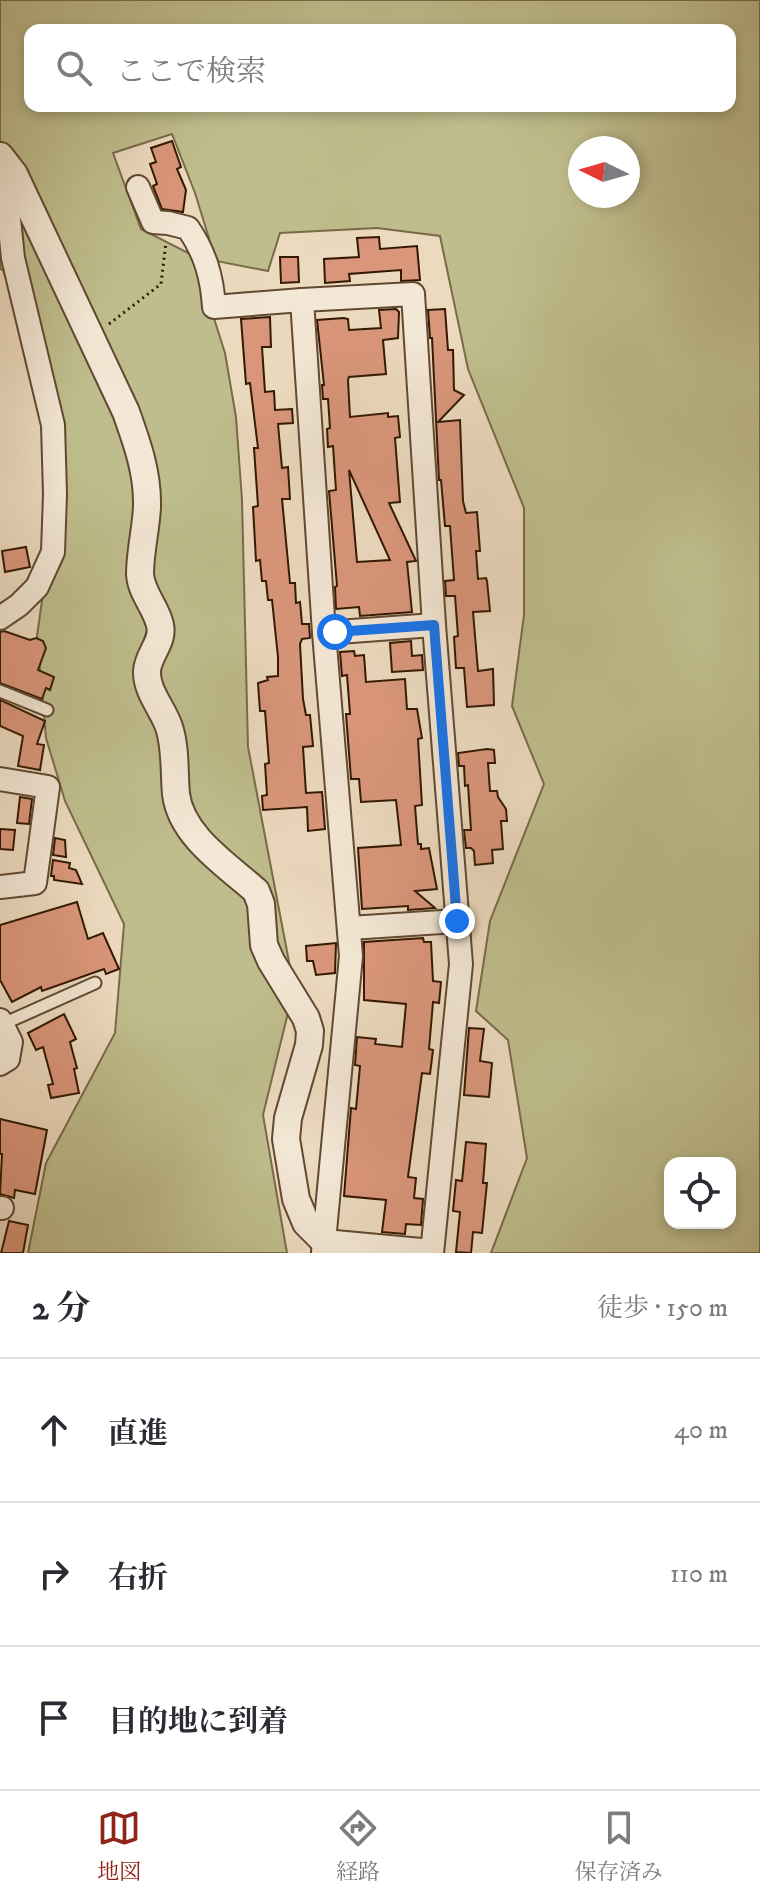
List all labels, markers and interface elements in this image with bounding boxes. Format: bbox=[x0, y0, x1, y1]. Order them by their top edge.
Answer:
search box bbox=[24, 24, 736, 112]
icon: search bbox=[52, 46, 96, 90]
text: ここで検索 bbox=[116, 54, 266, 91]
north arrow bbox=[568, 136, 640, 208]
route start bbox=[317, 614, 353, 650]
route end bbox=[439, 903, 475, 939]
map controls bbox=[664, 1157, 736, 1229]
button: locate bbox=[664, 1157, 736, 1229]
text: 2 分 bbox=[32, 1288, 90, 1330]
text: 徒歩 · 150 m bbox=[597, 1292, 728, 1325]
icon: ahead bbox=[32, 1408, 76, 1452]
text: 40 m bbox=[674, 1414, 728, 1447]
text: 直進 bbox=[108, 1416, 168, 1453]
icon: right bbox=[32, 1552, 76, 1596]
text: 110 m bbox=[670, 1558, 728, 1591]
text: 右折 bbox=[108, 1560, 168, 1597]
icon: arrive bbox=[32, 1696, 76, 1740]
text: 目的地に到着 bbox=[108, 1704, 288, 1741]
tab: 地図 bbox=[97, 1806, 141, 1886]
tab: 経路 bbox=[336, 1806, 380, 1886]
tab: 保存済み bbox=[575, 1806, 663, 1886]

